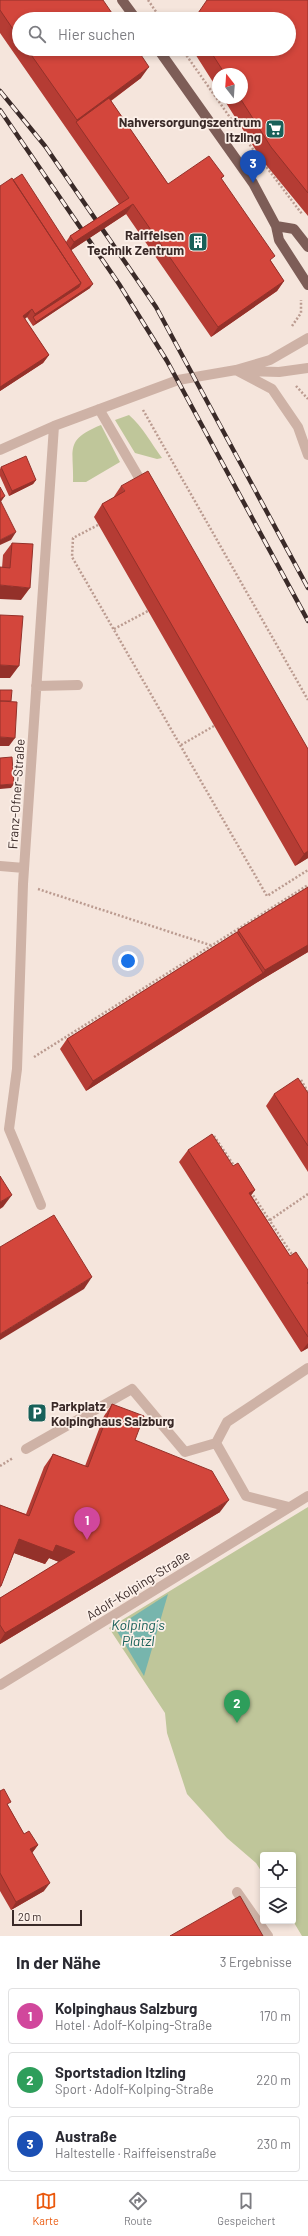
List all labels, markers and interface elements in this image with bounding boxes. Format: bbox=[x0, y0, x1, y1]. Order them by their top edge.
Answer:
search box bbox=[12, 12, 296, 56]
icon: search bbox=[26, 23, 48, 45]
text: Hier suchen bbox=[58, 25, 135, 43]
north arrow bbox=[212, 68, 248, 104]
place label: Nahversorgungszentrum Itzling bbox=[119, 114, 261, 145]
supermarket icon: Nahversorgungszentrum Itzling bbox=[264, 118, 286, 140]
pin: 3 bbox=[240, 150, 266, 183]
place label: Raiffeisen Technik Zentrum bbox=[87, 227, 184, 258]
building icon: Raiffeisen Technik Zentrum bbox=[187, 231, 209, 253]
street label: Franz-Ofner-Straße bbox=[4, 738, 28, 850]
your location bbox=[118, 951, 138, 971]
place label: Parkplatz Kolpinghaus Salzburg bbox=[51, 1398, 174, 1429]
parking icon: Parkplatz Kolpinghaus Salzburg bbox=[26, 1402, 48, 1424]
pin: 1 bbox=[74, 1507, 100, 1540]
street label: Adolf-Kolping-Straße bbox=[83, 1547, 193, 1623]
water label: Kolping´s Platzl bbox=[111, 1616, 165, 1649]
pin: 2 bbox=[224, 1690, 250, 1723]
map controls bbox=[260, 1852, 296, 1924]
button: locate bbox=[260, 1852, 296, 1888]
button: layers bbox=[260, 1888, 296, 1924]
scale bar bbox=[12, 1908, 82, 1927]
text: 20 m bbox=[18, 1910, 41, 1923]
text: In der Nähe bbox=[16, 1952, 101, 1972]
text: 3 Ergebnisse bbox=[220, 1954, 292, 1970]
text: Kolpinghaus Salzburg bbox=[55, 1999, 197, 2017]
text: 1 bbox=[28, 2008, 32, 2024]
text: 170 m bbox=[260, 2008, 291, 2024]
text: Hotel · Adolf-Kolping-Straße bbox=[55, 2017, 212, 2033]
text: Sportstadion Itzling bbox=[55, 2063, 186, 2081]
text: 2 bbox=[26, 2072, 34, 2088]
text: 220 m bbox=[256, 2072, 291, 2088]
text: Sport · Adolf-Kolping-Straße bbox=[55, 2081, 214, 2097]
text: Austraße bbox=[55, 2127, 117, 2145]
text: 3 bbox=[26, 2136, 34, 2152]
text: 230 m bbox=[257, 2136, 291, 2152]
text: Haltestelle · Raiffeisenstraße bbox=[55, 2145, 217, 2161]
tab: Karte bbox=[33, 2190, 59, 2227]
tab: Route bbox=[124, 2190, 152, 2227]
tab: Gespeichert bbox=[217, 2190, 275, 2227]

